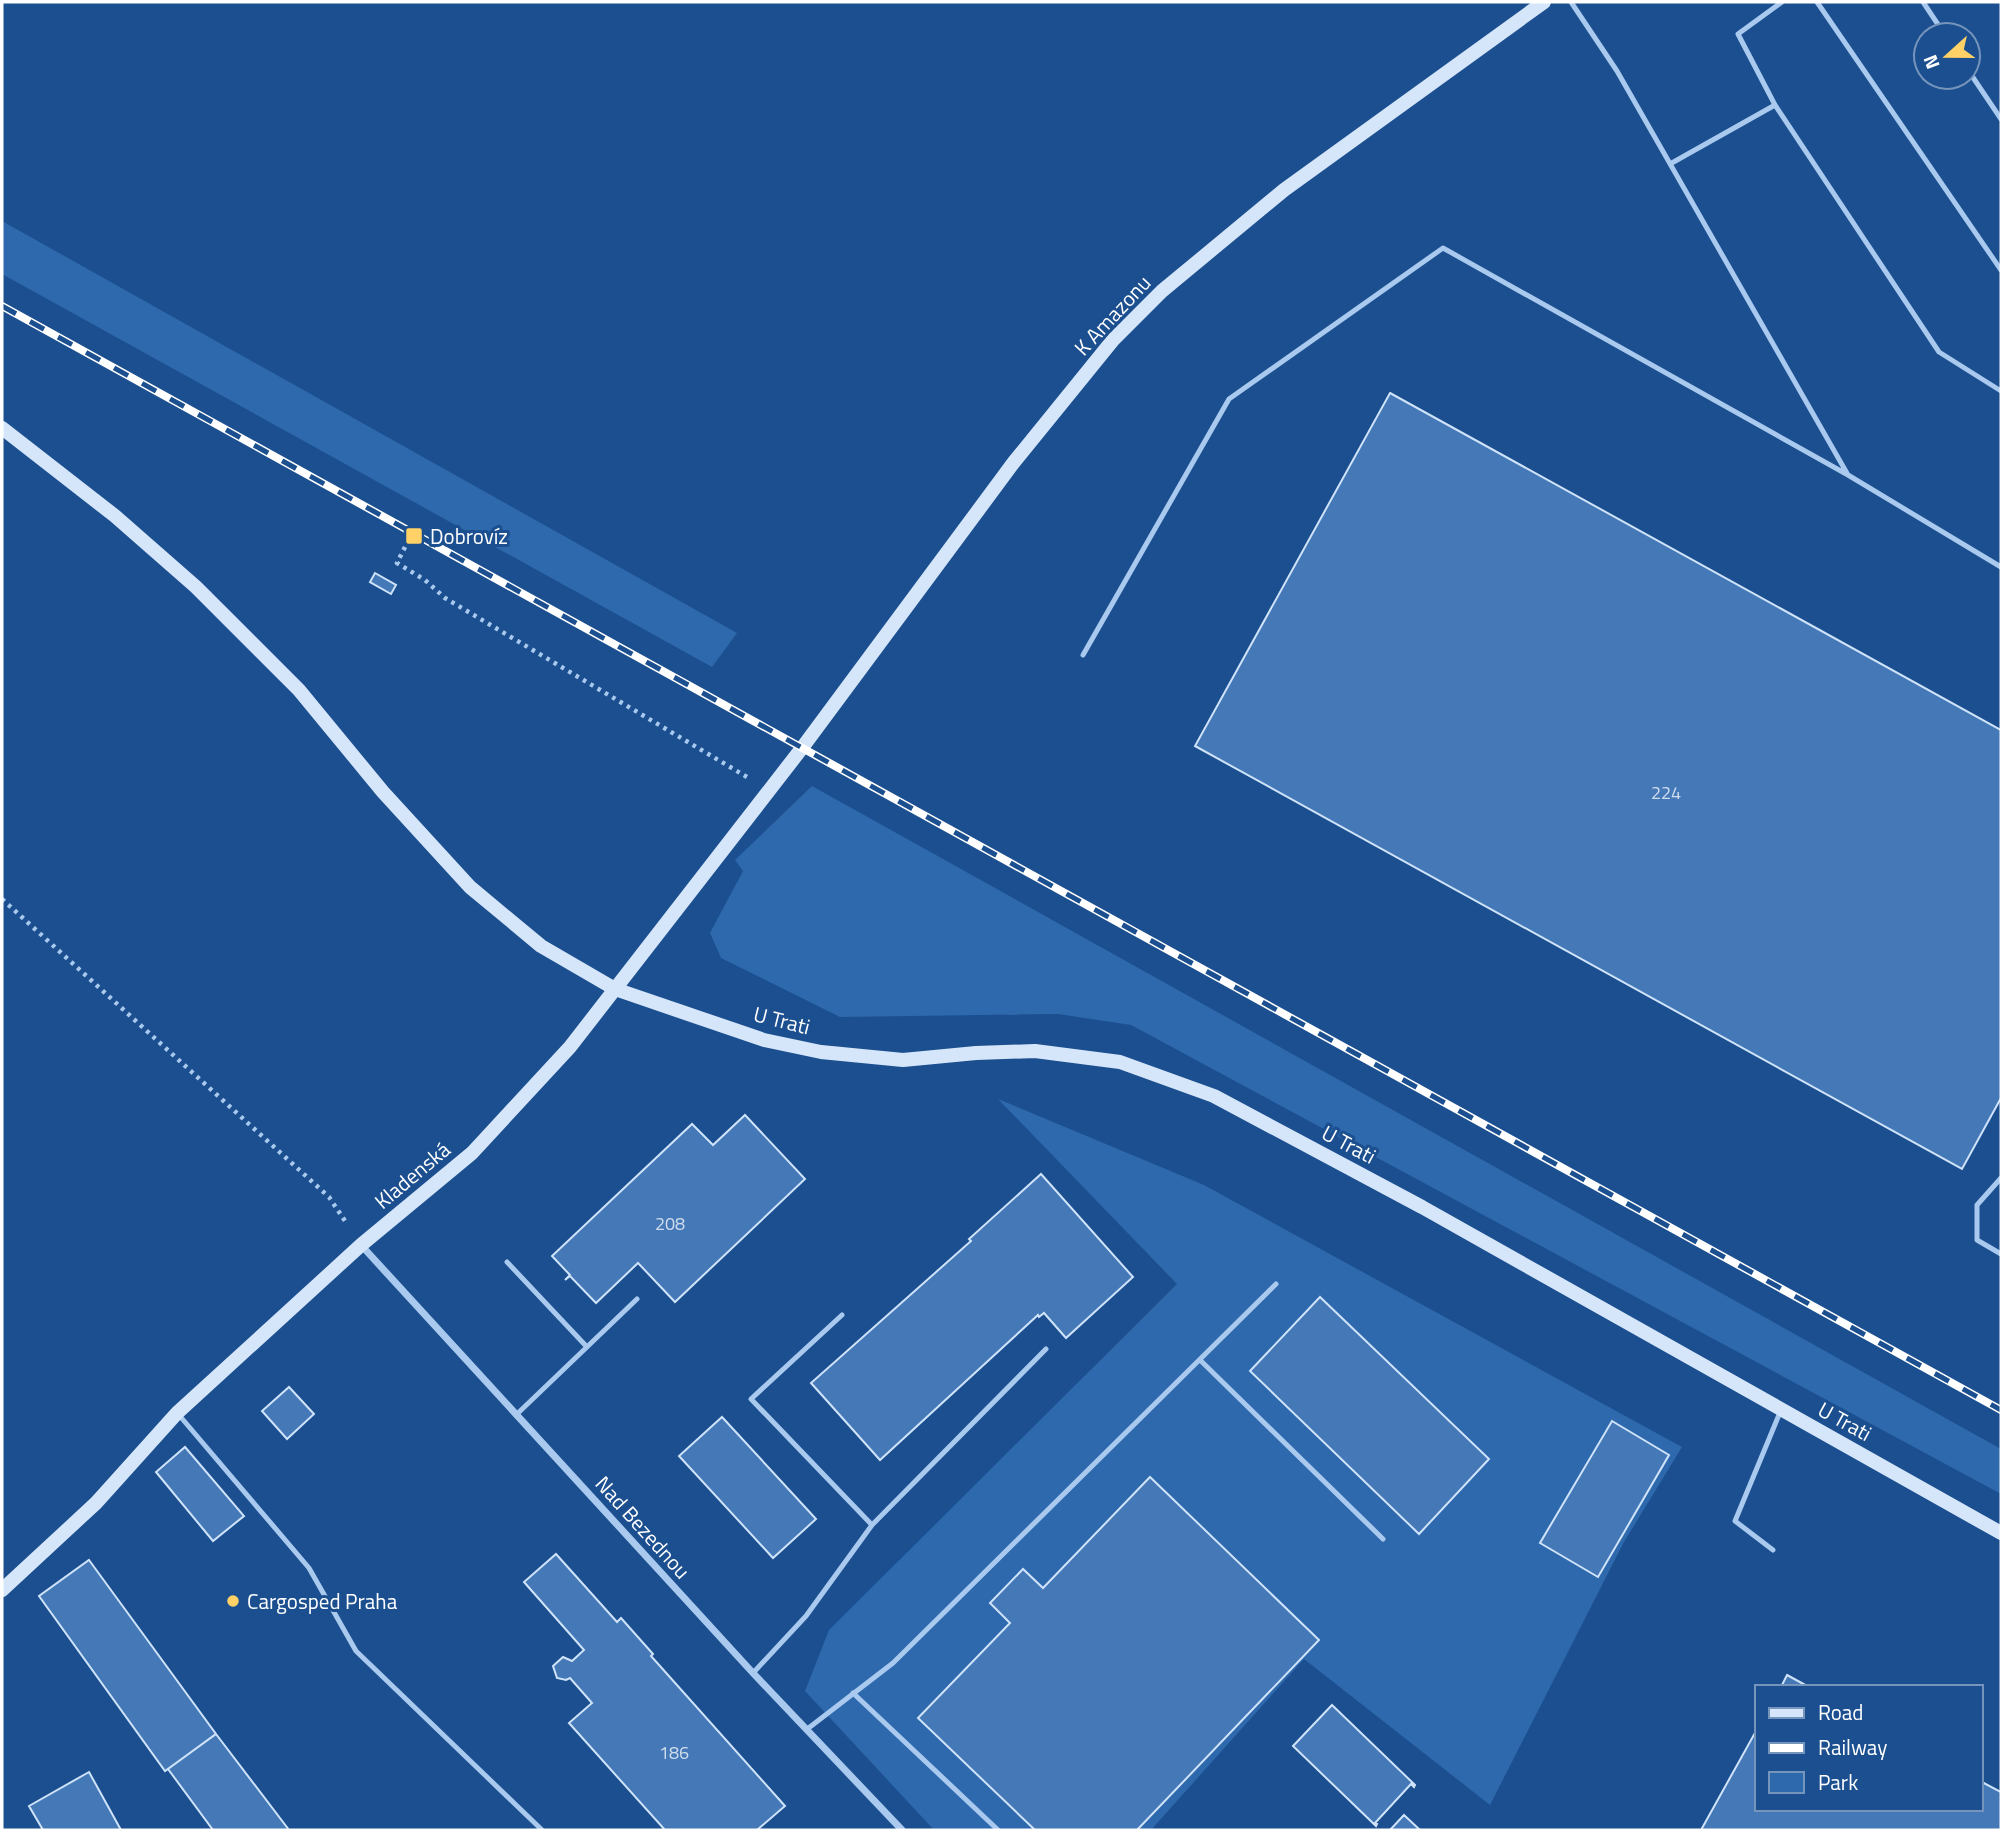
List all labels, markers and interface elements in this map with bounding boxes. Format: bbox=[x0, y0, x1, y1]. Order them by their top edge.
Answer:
north arrow bbox=[1912, 21, 1982, 91]
text: N bbox=[1915, 51, 1947, 74]
street label: K Amazonu bbox=[1066, 267, 1158, 363]
place label: Dobrovíz bbox=[430, 520, 508, 552]
marker: Dobrovíz bbox=[404, 526, 424, 546]
house number: 224 bbox=[1651, 779, 1681, 806]
street label: U Trati bbox=[750, 998, 814, 1042]
street label: U Trati bbox=[1316, 1116, 1382, 1172]
street label: Kladenská bbox=[367, 1133, 457, 1216]
house number: 208 bbox=[655, 1210, 685, 1237]
street label: U Trati bbox=[1812, 1393, 1878, 1449]
street label: Nad Bezednou bbox=[588, 1468, 698, 1586]
place label: Cargosped Praha bbox=[247, 1585, 398, 1617]
marker: Cargosped Praha bbox=[225, 1593, 241, 1609]
legend bbox=[1755, 1685, 1982, 1811]
text: Road bbox=[1818, 1696, 1863, 1728]
text: Railway bbox=[1818, 1731, 1887, 1763]
house number: 186 bbox=[659, 1739, 689, 1766]
text: Park bbox=[1818, 1766, 1858, 1798]

